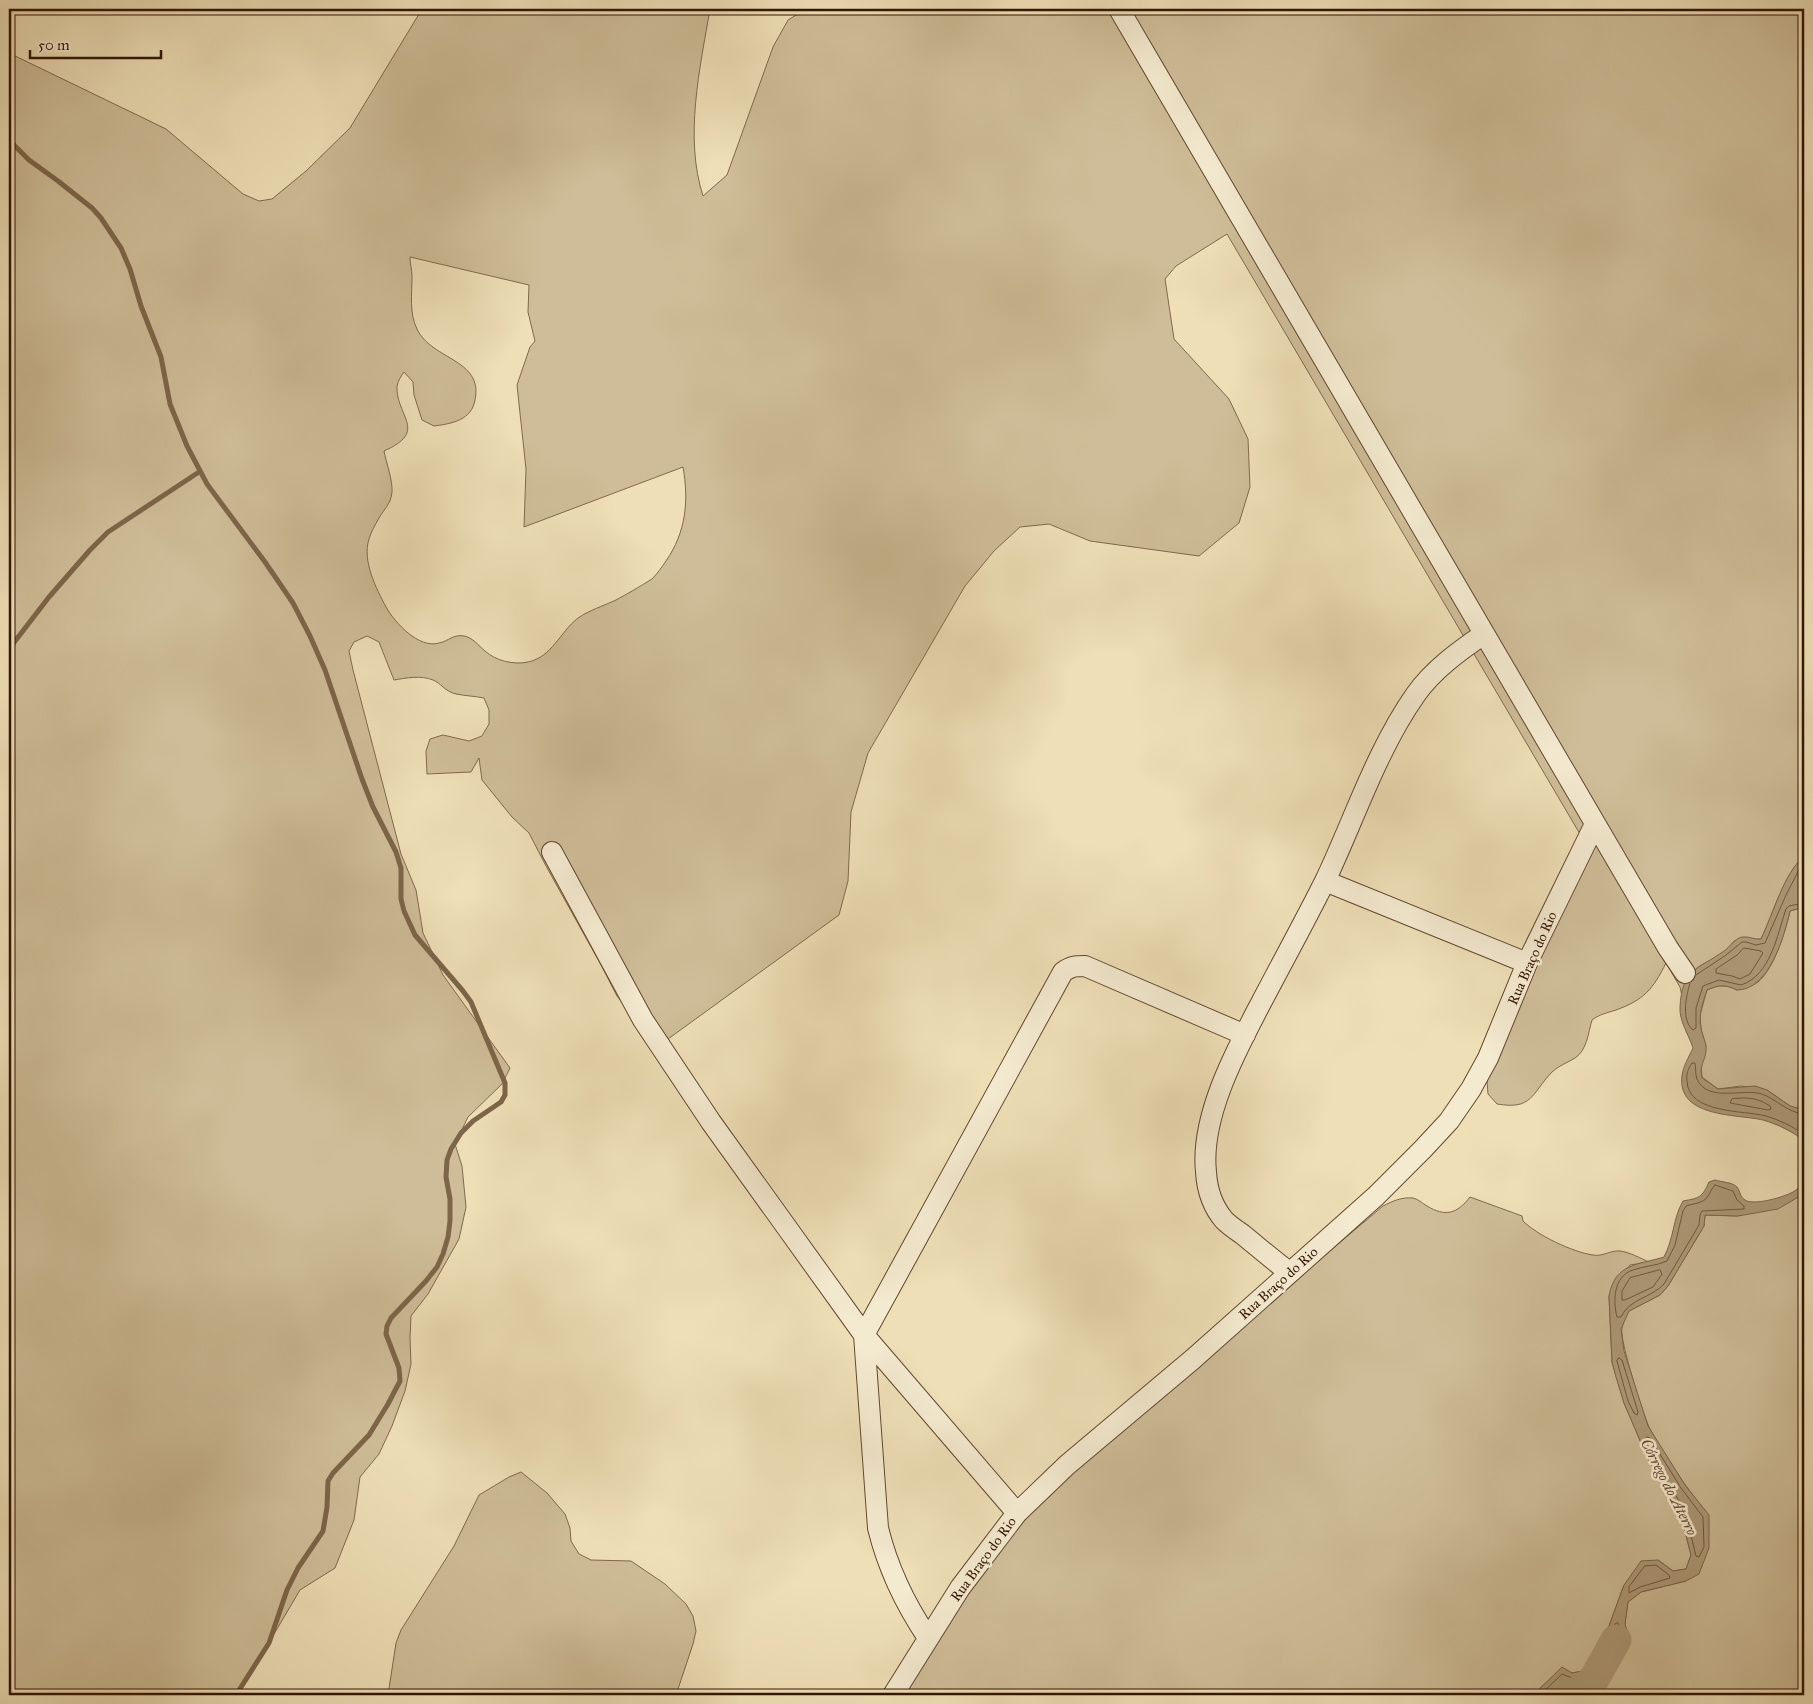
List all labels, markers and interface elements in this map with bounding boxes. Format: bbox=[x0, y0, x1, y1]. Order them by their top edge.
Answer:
scale bar bbox=[30, 28, 161, 60]
text: 50 m bbox=[38, 36, 70, 54]
street label: Rua Braço do Rio bbox=[1504, 909, 1561, 1008]
street label: Rua Braço do Rio bbox=[1235, 1243, 1321, 1323]
water label: Córrego do Aterro bbox=[1637, 1436, 1701, 1539]
street label: Rua Braço do Rio bbox=[947, 1514, 1020, 1605]

